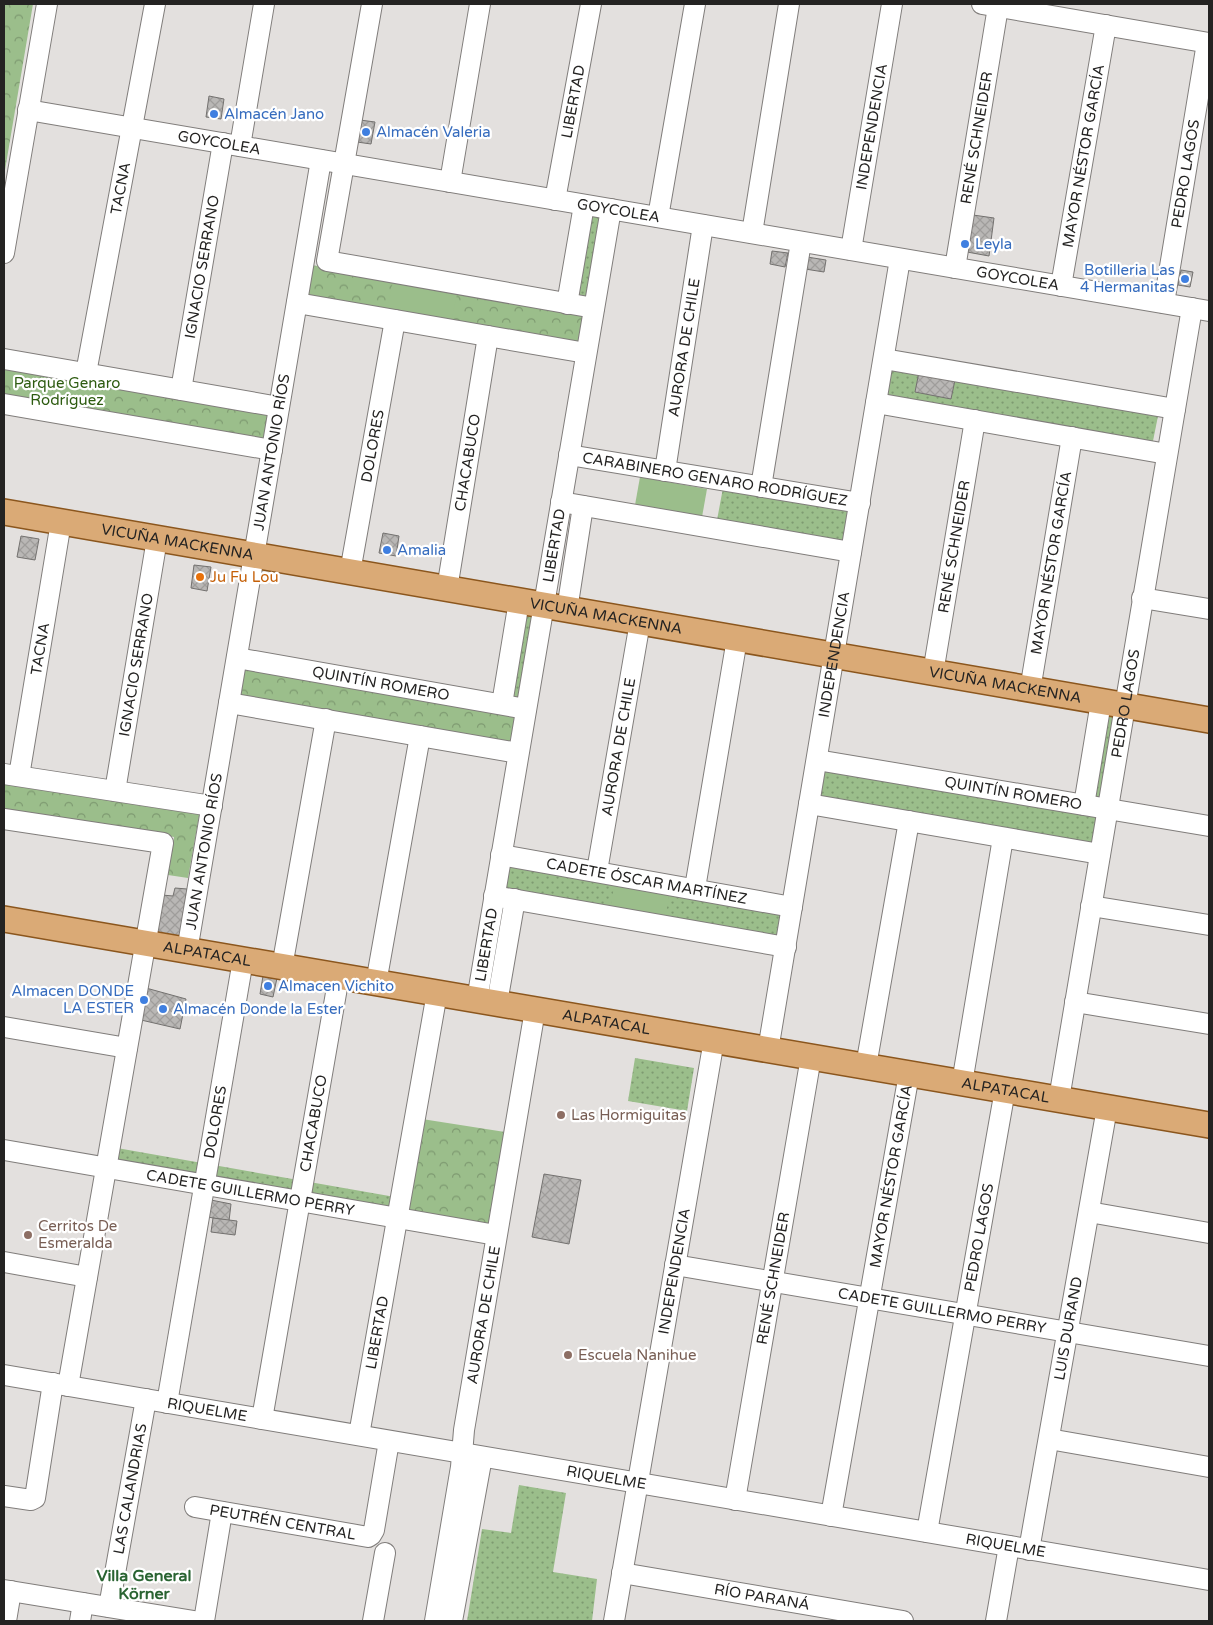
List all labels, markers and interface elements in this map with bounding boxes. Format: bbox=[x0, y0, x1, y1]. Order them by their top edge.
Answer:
street label: INDEPENDENCIA bbox=[852, 62, 891, 191]
street label: LIBERTAD bbox=[558, 63, 589, 140]
street label: MAYOR NÉSTOR GARCÍA bbox=[1059, 63, 1108, 249]
street label: RENÉ SCHNEIDER bbox=[957, 70, 996, 205]
place label: Almacén Jano bbox=[224, 105, 324, 123]
marker: Almacén Jano bbox=[208, 108, 220, 120]
street label: PEDRO LAGOS bbox=[1168, 118, 1203, 229]
place label: Almacén Valeria bbox=[376, 123, 491, 141]
marker: Almacén Valeria bbox=[360, 126, 372, 138]
street label: GOYCOLEA bbox=[176, 127, 262, 158]
street label: TACNA bbox=[107, 161, 134, 216]
street label: IGNACIO SERRANO bbox=[181, 194, 223, 340]
street label: GOYCOLEA bbox=[576, 195, 661, 226]
place label: Leyla bbox=[975, 235, 1012, 253]
marker: Leyla bbox=[959, 238, 971, 250]
place label: Botilleria Las 4 Hermanitas bbox=[1080, 261, 1175, 296]
street label: GOYCOLEA bbox=[975, 263, 1061, 294]
marker: Botilleria Las 4 Hermanitas bbox=[1179, 273, 1191, 285]
street label: AURORA DE CHILE bbox=[665, 277, 704, 418]
street label: JUAN ANTONIO RÍOS bbox=[249, 373, 294, 532]
park label: Parque Genaro Rodríguez bbox=[14, 374, 120, 409]
street label: DOLORES bbox=[357, 408, 388, 484]
street label: CHACABUCO bbox=[451, 413, 484, 513]
street label: CARABINERO GENARO RODRÍGUEZ bbox=[581, 448, 849, 510]
street label: MAYOR NÉSTOR GARCÍA bbox=[1027, 470, 1075, 656]
street label: RENÉ SCHNEIDER bbox=[934, 479, 974, 614]
street label: LIBERTAD bbox=[539, 507, 569, 584]
street label: VICUÑA MACKENNA bbox=[100, 520, 255, 564]
place label: Amalia bbox=[397, 541, 446, 559]
marker: Amalia bbox=[381, 544, 393, 556]
place label: Ju Fu Lou bbox=[210, 568, 279, 586]
marker: Ju Fu Lou bbox=[194, 571, 206, 583]
street label: INDEPENDENCIA bbox=[815, 590, 853, 719]
street label: IGNACIO SERRANO bbox=[115, 592, 157, 738]
street label: VICUÑA MACKENNA bbox=[528, 594, 684, 638]
street label: TACNA bbox=[27, 621, 53, 676]
street label: PEDRO LAGOS bbox=[1108, 648, 1143, 759]
street label: QUINTÍN ROMERO bbox=[311, 662, 451, 704]
street label: VICUÑA MACKENNA bbox=[928, 663, 1083, 707]
street label: AURORA DE CHILE bbox=[598, 676, 639, 817]
street label: JUAN ANTONIO RÍOS bbox=[182, 772, 226, 931]
street label: QUINTÍN ROMERO bbox=[943, 773, 1083, 813]
street label: CADETE ÓSCAR MARTÍNEZ bbox=[545, 854, 749, 908]
street label: LIBERTAD bbox=[471, 907, 501, 983]
street label: ALPATACAL bbox=[162, 937, 253, 970]
place label: Almacen Vichito bbox=[278, 977, 394, 995]
marker: Almacen Vichito bbox=[262, 980, 274, 992]
place label: Almacen DONDE LA ESTER bbox=[11, 982, 134, 1017]
marker: Almacen DONDE LA ESTER bbox=[138, 994, 150, 1006]
place label: Almacén Donde la Ester bbox=[173, 1000, 343, 1018]
marker: Almacén Donde la Ester bbox=[157, 1003, 169, 1015]
street label: ALPATACAL bbox=[561, 1006, 652, 1038]
street label: CHACABUCO bbox=[296, 1073, 331, 1173]
street label: ALPATACAL bbox=[960, 1074, 1051, 1107]
street label: MAYOR NÉSTOR GARCÍA bbox=[866, 1083, 916, 1269]
street label: DOLORES bbox=[200, 1084, 230, 1160]
place label: Las Hormiguitas bbox=[571, 1106, 686, 1124]
marker: Las Hormiguitas bbox=[555, 1109, 567, 1121]
street label: CADETE GUILLERMO PERRY bbox=[145, 1166, 356, 1219]
street label: PEDRO LAGOS bbox=[961, 1182, 997, 1293]
street label: INDEPENDENCIA bbox=[655, 1207, 694, 1336]
street label: RENÉ SCHNEIDER bbox=[753, 1211, 793, 1346]
place label: Cerritos De Esmeralda bbox=[38, 1217, 117, 1252]
marker: Cerritos De Esmeralda bbox=[22, 1229, 34, 1241]
street label: AURORA DE CHILE bbox=[463, 1244, 504, 1385]
street label: LUIS DURAND bbox=[1050, 1275, 1086, 1382]
street label: CADETE GUILLERMO PERRY bbox=[837, 1284, 1048, 1337]
street label: LIBERTAD bbox=[362, 1294, 392, 1371]
place label: Escuela Nanihue bbox=[578, 1346, 696, 1364]
marker: Escuela Nanihue bbox=[562, 1349, 574, 1361]
street label: RIQUELME bbox=[166, 1394, 248, 1425]
street label: LAS CALANDRIAS bbox=[110, 1422, 150, 1556]
street label: RIQUELME bbox=[565, 1462, 648, 1493]
street label: PEUTRÉN CENTRAL bbox=[208, 1501, 358, 1544]
street label: RIQUELME bbox=[964, 1530, 1047, 1561]
district label: Villa General Körner bbox=[96, 1566, 192, 1604]
street label: RÍO PARANÁ bbox=[713, 1580, 811, 1614]

